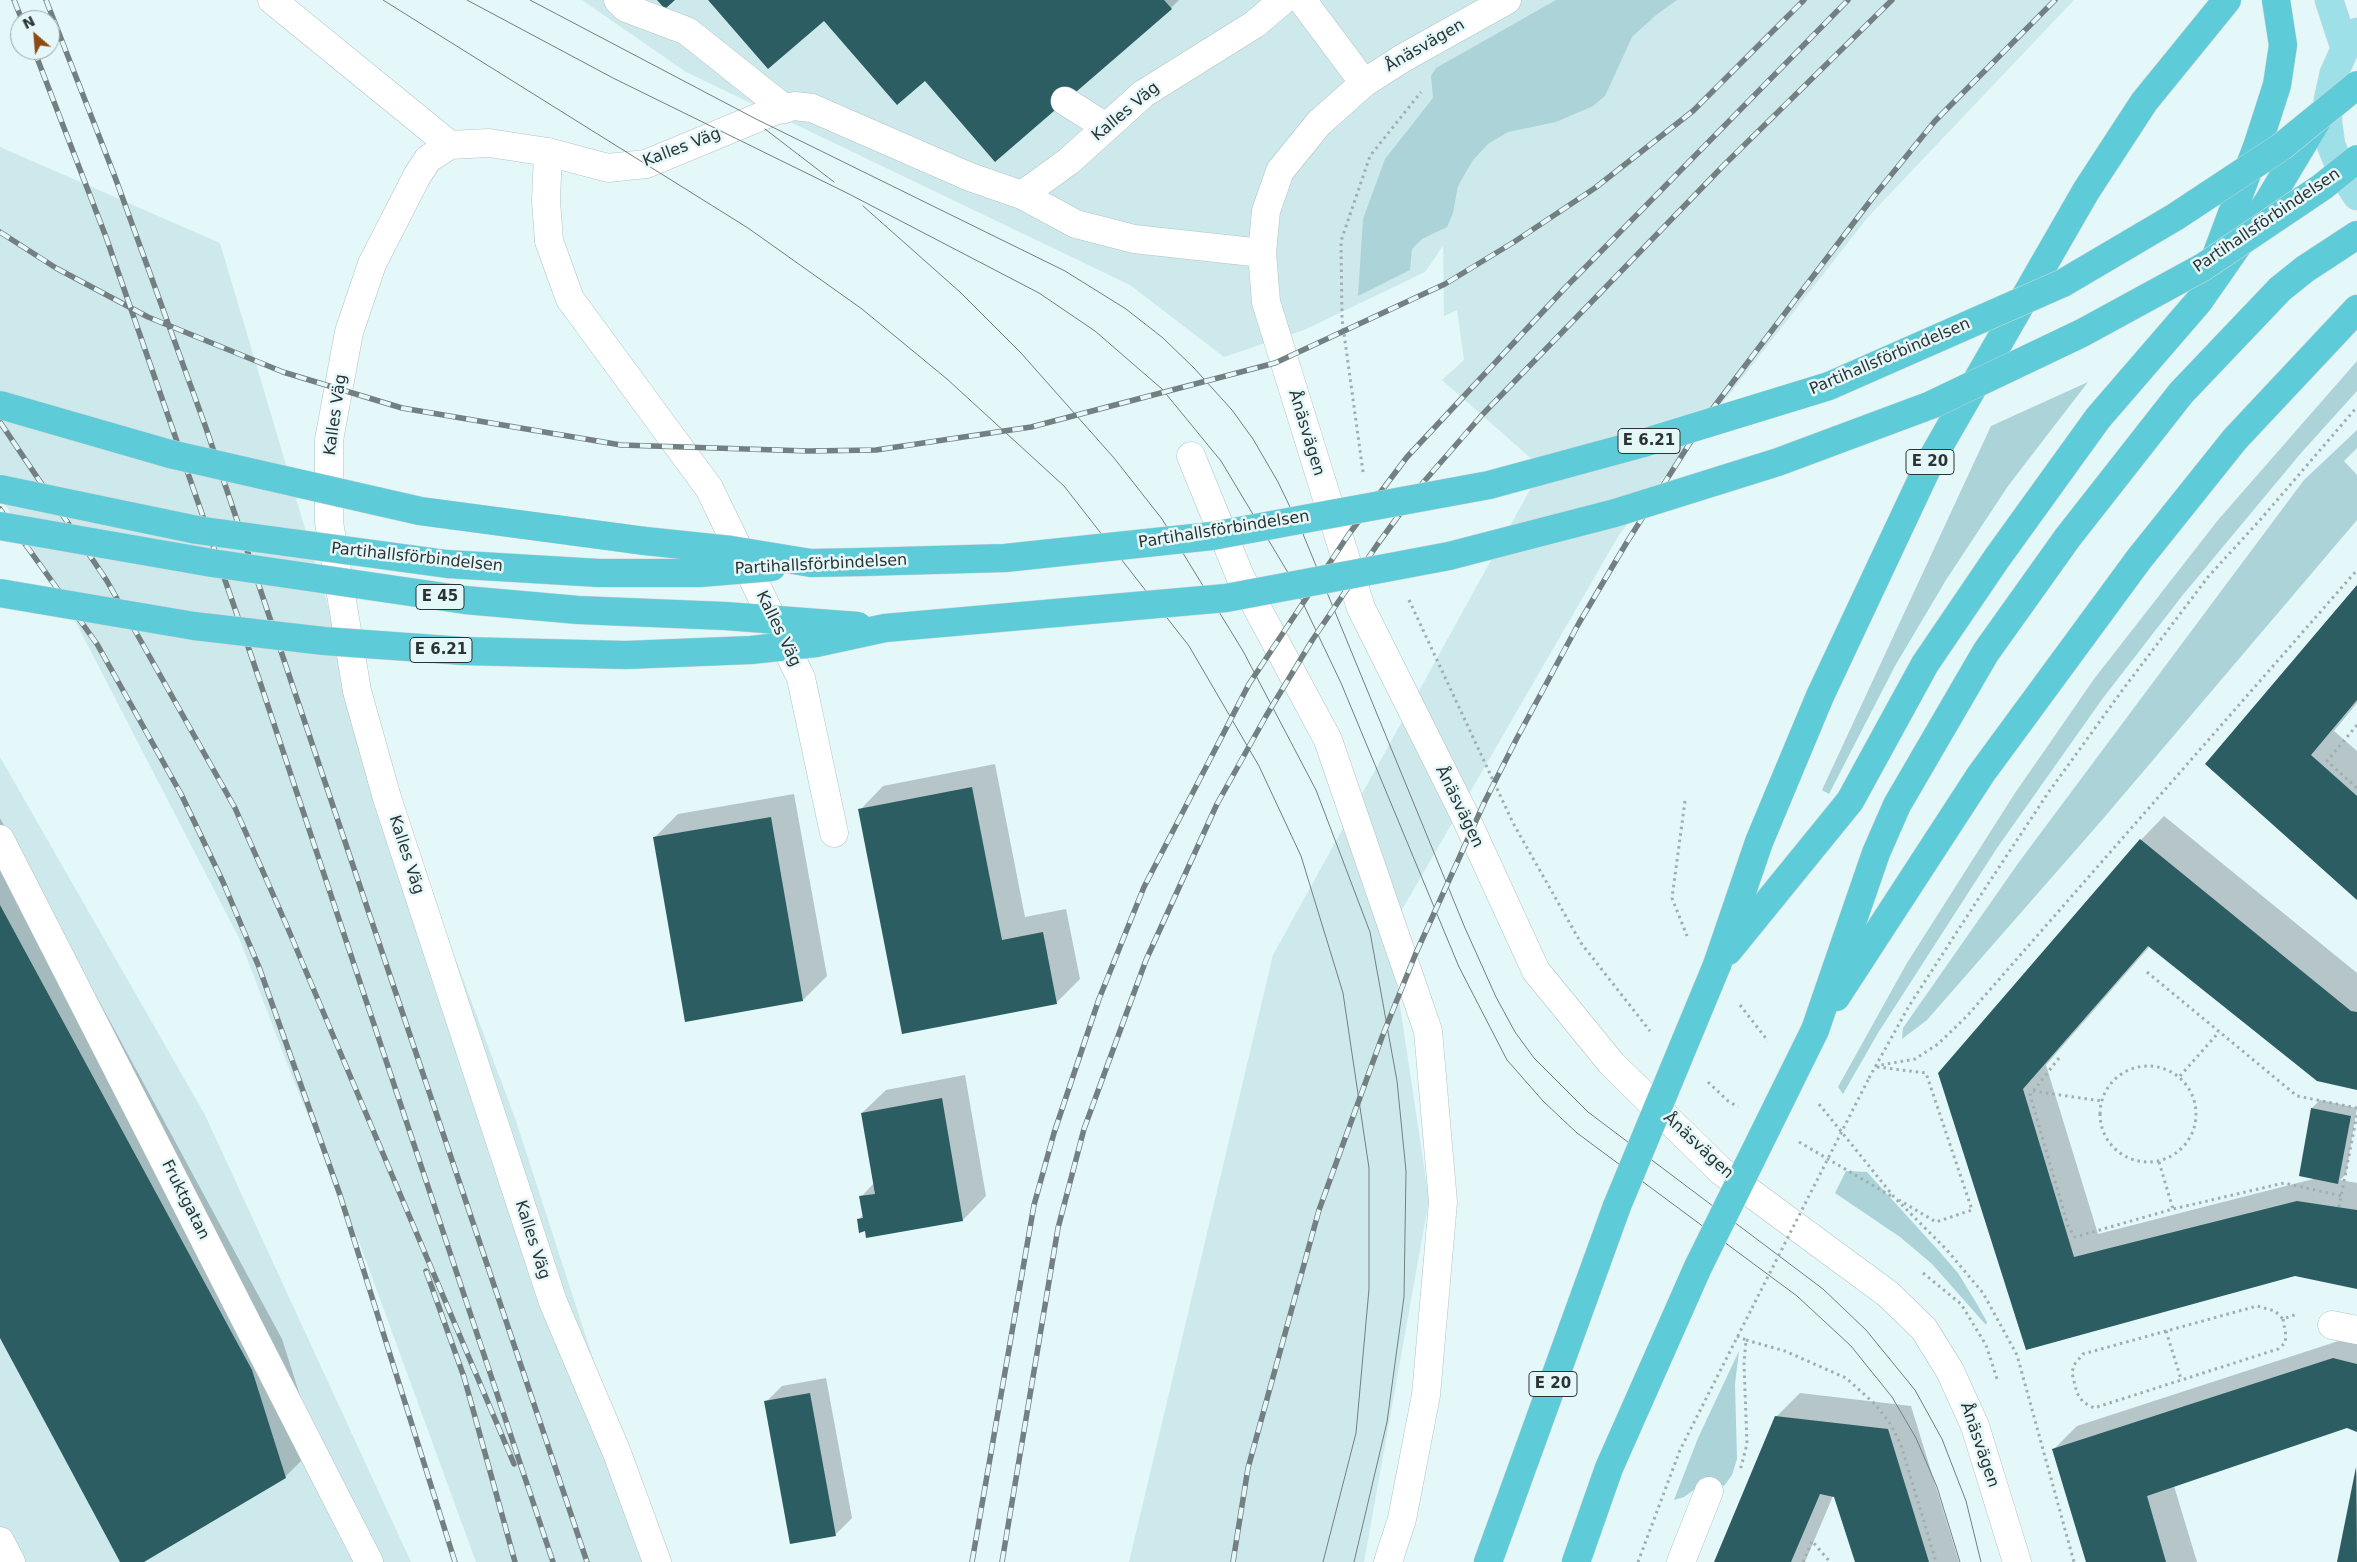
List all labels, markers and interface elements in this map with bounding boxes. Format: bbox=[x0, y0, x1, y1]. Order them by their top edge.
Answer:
north arrow bbox=[10, 10, 60, 60]
text: N bbox=[20, 13, 37, 32]
street label: Ånäsvägen bbox=[1382, 16, 1468, 76]
street label: Kalles Väg bbox=[1088, 78, 1164, 146]
street label: Kalles Väg bbox=[640, 124, 724, 172]
street label: Partihallsförbindelsen bbox=[2190, 165, 2344, 277]
street label: Partihallsförbindelsen bbox=[1807, 314, 1973, 400]
street label: Kalles Väg bbox=[321, 373, 351, 457]
street label: Ånäsvägen bbox=[1284, 388, 1328, 478]
road number: E 6.21 bbox=[1618, 428, 1680, 454]
road number: E 20 bbox=[1906, 450, 1954, 474]
street label: Partihallsförbindelsen bbox=[1137, 507, 1311, 553]
street label: Partihallsförbindelsen bbox=[330, 539, 504, 577]
street label: Partihallsförbindelsen bbox=[734, 551, 908, 579]
road number: E 45 bbox=[416, 584, 464, 610]
street label: Kalles Väg bbox=[751, 588, 805, 670]
road number: E 6.21 bbox=[410, 638, 472, 662]
street label: Ånäsvägen bbox=[1431, 763, 1487, 851]
street label: Kalles Väg bbox=[384, 813, 428, 897]
street label: Ånäsvägen bbox=[1659, 1109, 1737, 1183]
street label: Fruktgatan bbox=[157, 1157, 213, 1243]
street label: Kalles Väg bbox=[510, 1198, 554, 1282]
road number: E 20 bbox=[1529, 1372, 1577, 1396]
street label: Ånäsvägen bbox=[1955, 1400, 2003, 1490]

